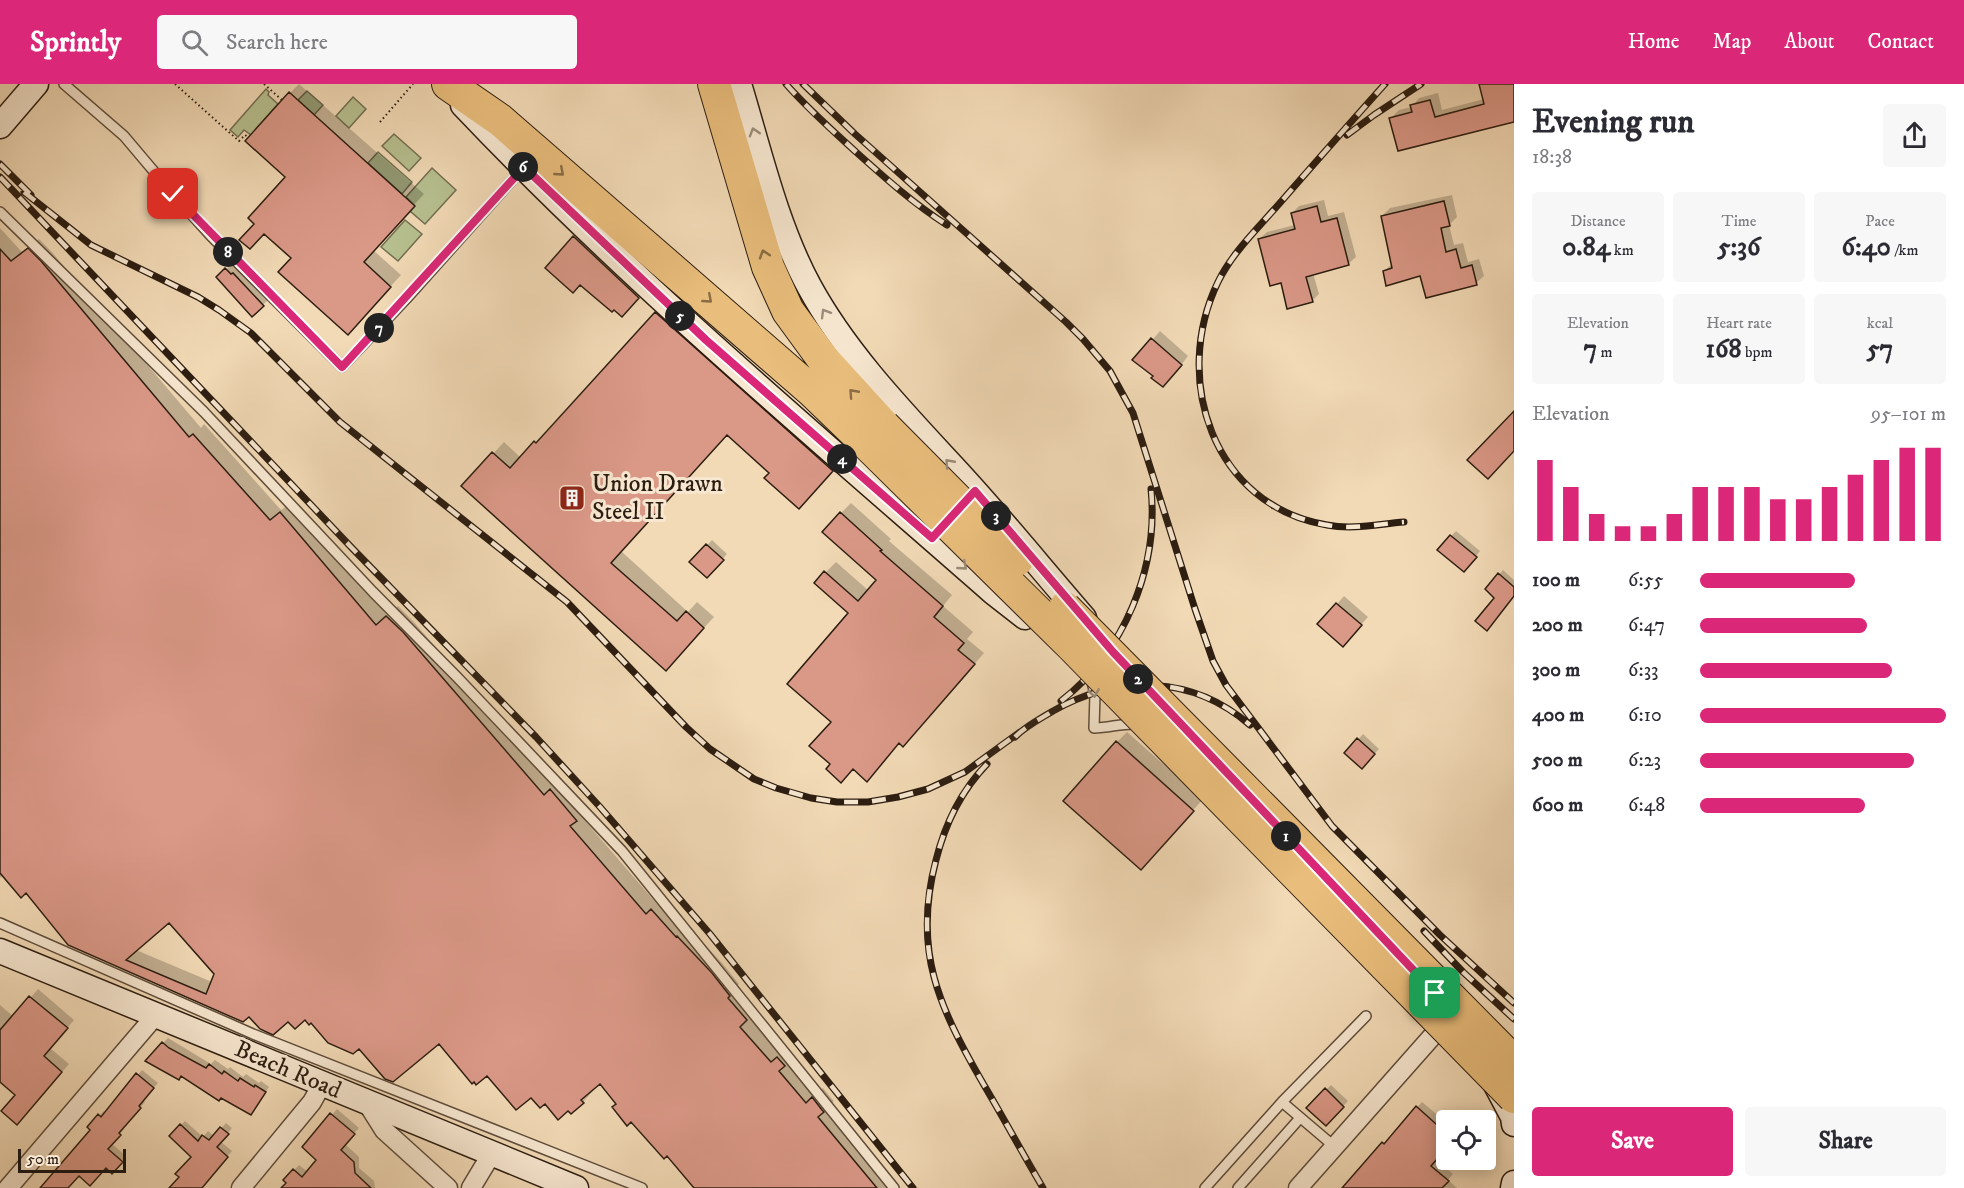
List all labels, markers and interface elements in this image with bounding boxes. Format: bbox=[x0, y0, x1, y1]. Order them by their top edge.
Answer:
search box bbox=[157, 15, 577, 69]
text: Sprintly bbox=[30, 25, 121, 60]
icon: search bbox=[178, 26, 211, 59]
text: Search here bbox=[226, 29, 328, 56]
text: Home bbox=[1628, 29, 1680, 55]
text: Map bbox=[1713, 29, 1751, 55]
text: About bbox=[1784, 29, 1835, 55]
text: Contact bbox=[1868, 29, 1934, 55]
text: Evening run bbox=[1532, 102, 1694, 143]
button: share bbox=[1883, 104, 1946, 167]
one-way arrow bbox=[749, 127, 761, 138]
text: 18:38 bbox=[1532, 145, 1572, 170]
pin: 6 bbox=[508, 152, 538, 182]
text: 6 bbox=[519, 157, 527, 177]
one-way arrow bbox=[553, 165, 564, 176]
pin bbox=[147, 168, 198, 219]
icon: check bbox=[156, 177, 189, 210]
text: Distance bbox=[1570, 211, 1626, 231]
text: Time bbox=[1722, 211, 1756, 231]
text: Pace bbox=[1865, 211, 1895, 231]
text: 0.84 bbox=[1562, 231, 1610, 264]
text: 5:36 bbox=[1718, 231, 1760, 264]
text: 6:40 bbox=[1841, 231, 1891, 264]
pin: 8 bbox=[213, 237, 243, 267]
text: km bbox=[1610, 240, 1634, 260]
text: /km bbox=[1891, 240, 1919, 260]
text: 8 bbox=[224, 242, 232, 262]
one-way arrow bbox=[759, 249, 771, 260]
one-way arrow bbox=[701, 292, 711, 303]
pin: 5 bbox=[665, 301, 695, 331]
text: 5 bbox=[676, 306, 684, 326]
one-way arrow bbox=[821, 309, 833, 319]
pin: 7 bbox=[364, 313, 394, 343]
text: Elevation bbox=[1567, 313, 1629, 333]
text: Heart rate bbox=[1706, 313, 1772, 333]
text: kcal bbox=[1867, 313, 1893, 333]
text: 7 bbox=[375, 318, 383, 338]
text: 7 bbox=[1583, 333, 1597, 366]
text: 168 bbox=[1706, 333, 1742, 366]
text: 57 bbox=[1867, 333, 1893, 366]
text: m bbox=[1597, 342, 1613, 362]
text: bpm bbox=[1742, 342, 1772, 362]
one-way arrow bbox=[850, 389, 861, 400]
text: Elevation bbox=[1532, 402, 1609, 427]
text: 95–101 m bbox=[1871, 402, 1946, 427]
pin: 4 bbox=[827, 444, 857, 474]
text: 4 bbox=[837, 449, 847, 469]
one-way arrow bbox=[945, 459, 956, 470]
place label: Union Drawn Steel II bbox=[592, 469, 723, 527]
building icon: Union Drawn Steel II bbox=[557, 483, 587, 513]
pin: 3 bbox=[981, 501, 1011, 531]
text: 3 bbox=[993, 506, 999, 526]
one-way arrow bbox=[956, 559, 967, 570]
text: 100 m bbox=[1532, 568, 1580, 593]
text: 6:55 bbox=[1628, 568, 1664, 593]
text: 200 m bbox=[1532, 613, 1583, 638]
text: 6:47 bbox=[1628, 613, 1665, 638]
text: 300 m bbox=[1532, 658, 1580, 683]
text: 6:33 bbox=[1628, 658, 1659, 683]
pin: 2 bbox=[1123, 664, 1153, 694]
text: 2 bbox=[1134, 669, 1142, 689]
one-way arrow bbox=[1087, 688, 1099, 698]
text: 400 m bbox=[1532, 703, 1584, 728]
text: 6:10 bbox=[1628, 703, 1662, 728]
text: 500 m bbox=[1532, 748, 1583, 773]
text: 6:23 bbox=[1628, 748, 1661, 773]
text: 600 m bbox=[1532, 793, 1583, 818]
text: 6:48 bbox=[1628, 793, 1665, 818]
pin: 1 bbox=[1271, 821, 1301, 851]
text: 1 bbox=[1283, 826, 1289, 846]
pin bbox=[1409, 967, 1460, 1018]
icon: arrive bbox=[1418, 976, 1451, 1009]
street label: Beach Road bbox=[230, 1034, 346, 1106]
button: Save bbox=[1532, 1107, 1733, 1176]
button: Share bbox=[1745, 1107, 1946, 1176]
map controls bbox=[1436, 1110, 1496, 1170]
button: locate bbox=[1436, 1110, 1496, 1170]
scale bar bbox=[18, 1146, 126, 1174]
text: 50 m bbox=[27, 1149, 59, 1169]

